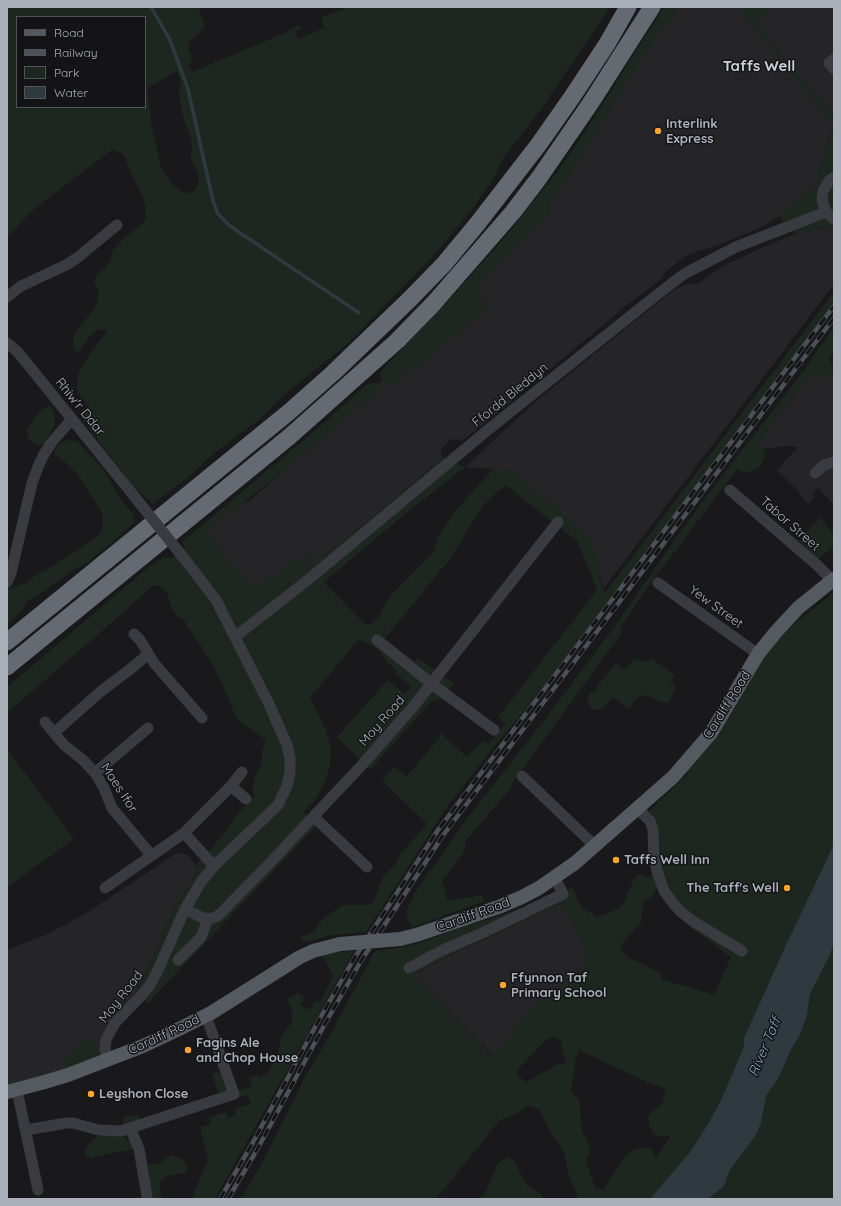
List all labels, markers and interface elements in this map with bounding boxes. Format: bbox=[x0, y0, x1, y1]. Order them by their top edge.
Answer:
legend bbox=[16, 16, 146, 108]
text: Road bbox=[54, 25, 84, 40]
text: Railway bbox=[54, 45, 98, 60]
district label: Taffs Well bbox=[723, 57, 795, 75]
text: Park bbox=[54, 65, 79, 80]
text: Water bbox=[54, 85, 88, 100]
place label: Interlink Express bbox=[666, 116, 718, 147]
marker: Interlink Express bbox=[653, 126, 663, 136]
street label: Ffordd Bleddyn bbox=[469, 360, 551, 430]
street label: Rhiw'r Ddar bbox=[52, 375, 108, 439]
street label: Tabor Street bbox=[757, 494, 823, 554]
street label: Yew Street bbox=[686, 582, 746, 632]
street label: Cardiff Road bbox=[700, 668, 754, 742]
street label: Moy Road bbox=[356, 693, 408, 749]
street label: Maes Ifor bbox=[97, 760, 141, 816]
place label: Taffs Well Inn bbox=[624, 852, 710, 868]
marker: Taffs Well Inn bbox=[611, 855, 621, 865]
place label: The Taff's Well bbox=[686, 880, 779, 896]
marker: The Taff's Well bbox=[782, 883, 792, 893]
street label: Cardiff Road bbox=[434, 895, 512, 935]
street label: Moy Road bbox=[96, 968, 146, 1026]
place label: Ffynnon Taf Primary School bbox=[511, 970, 606, 1001]
marker: Ffynnon Taf Primary School bbox=[498, 980, 508, 990]
street label: Cardiff Road bbox=[126, 1012, 202, 1058]
water label: River Taff bbox=[745, 1015, 785, 1079]
place label: Fagins Ale and Chop House bbox=[196, 1035, 298, 1066]
marker: Fagins Ale and Chop House bbox=[183, 1045, 193, 1055]
place label: Leyshon Close bbox=[99, 1086, 188, 1102]
marker: Leyshon Close bbox=[86, 1089, 96, 1099]

